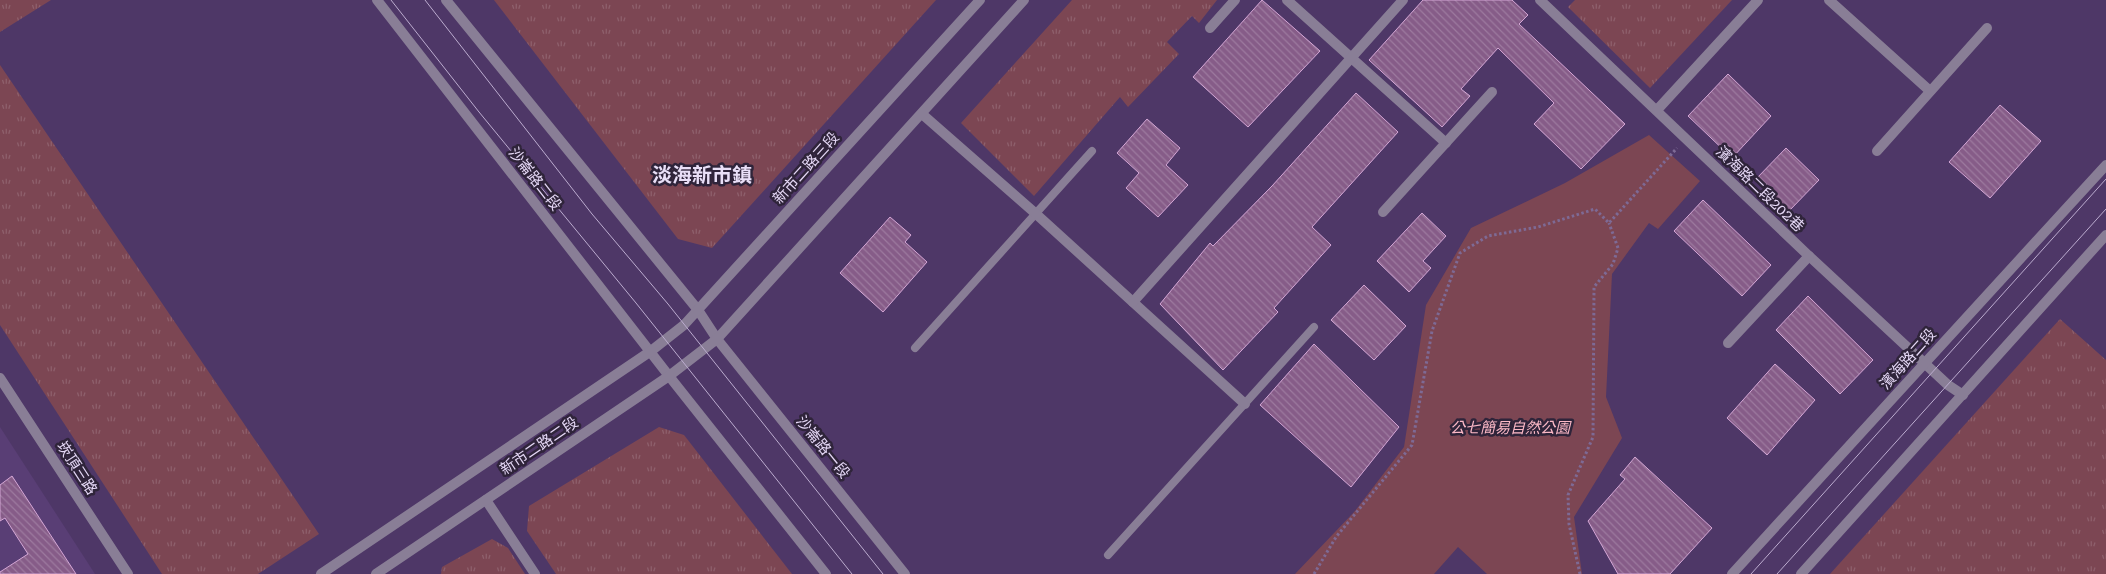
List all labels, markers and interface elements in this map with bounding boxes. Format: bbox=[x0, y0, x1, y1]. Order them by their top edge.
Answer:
street label: 新市二路三段 bbox=[769, 129, 843, 207]
street label: 濱海路二段202巷 bbox=[1712, 143, 1808, 235]
street label: 沙崙路二段 bbox=[505, 144, 565, 214]
district label: 淡海新市鎮 bbox=[652, 163, 752, 187]
street label: 濱海路二段 bbox=[1876, 325, 1940, 393]
street label: 沙崙路一段 bbox=[792, 412, 854, 482]
street label: 新市二路二段 bbox=[497, 413, 581, 479]
park label: 公七簡易自然公園 bbox=[1450, 419, 1572, 437]
street label: 崁頂三路 bbox=[53, 438, 101, 498]

